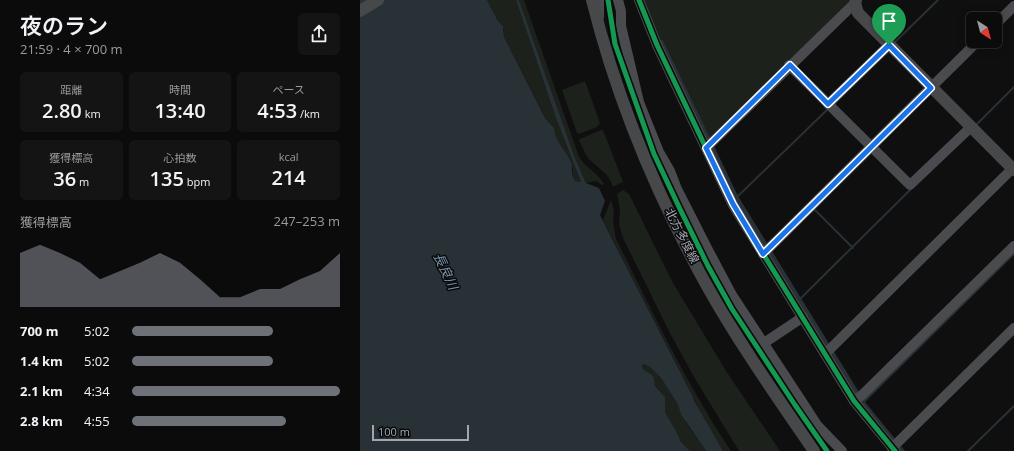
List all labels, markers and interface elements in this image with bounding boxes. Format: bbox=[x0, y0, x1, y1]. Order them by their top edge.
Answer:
pin bbox=[872, 4, 906, 45]
text: 夜のラン bbox=[20, 10, 108, 40]
icon: arrive bbox=[878, 10, 900, 32]
north arrow bbox=[966, 12, 1002, 48]
map controls bbox=[966, 12, 1002, 48]
button: share bbox=[298, 13, 340, 55]
text: 21:59 · 4 × 700 m bbox=[20, 40, 123, 58]
text: 距離 bbox=[60, 82, 82, 97]
text: 時間 bbox=[169, 82, 191, 97]
text: ペース bbox=[272, 82, 305, 97]
text: 2.80 bbox=[42, 97, 82, 124]
text: 13:40 bbox=[154, 97, 206, 124]
text: 4:53 bbox=[257, 97, 297, 124]
text: km bbox=[82, 106, 101, 121]
text: /km bbox=[297, 106, 320, 121]
text: kcal bbox=[279, 149, 299, 164]
text: 獲得標高 bbox=[49, 150, 93, 165]
text: 心拍数 bbox=[163, 150, 196, 165]
text: 214 bbox=[272, 164, 306, 191]
text: 36 bbox=[53, 165, 76, 192]
text: 135 bbox=[150, 165, 184, 192]
text: m bbox=[76, 174, 89, 189]
text: bpm bbox=[184, 174, 210, 189]
street label: 北方多度線 bbox=[661, 205, 704, 266]
text: 247–253 m bbox=[273, 212, 340, 230]
text: 獲得標高 bbox=[20, 213, 72, 231]
water label: 長良川 bbox=[430, 250, 463, 294]
text: 700 m bbox=[20, 322, 58, 340]
text: 5:02 bbox=[84, 322, 110, 340]
text: 1.4 km bbox=[20, 352, 63, 370]
text: 5:02 bbox=[84, 352, 110, 370]
text: 2.1 km bbox=[20, 382, 63, 400]
text: 4:34 bbox=[84, 382, 110, 400]
text: 2.8 km bbox=[20, 412, 63, 430]
text: 4:55 bbox=[84, 412, 110, 430]
scale bar bbox=[372, 423, 469, 442]
text: 100 m bbox=[378, 424, 410, 439]

